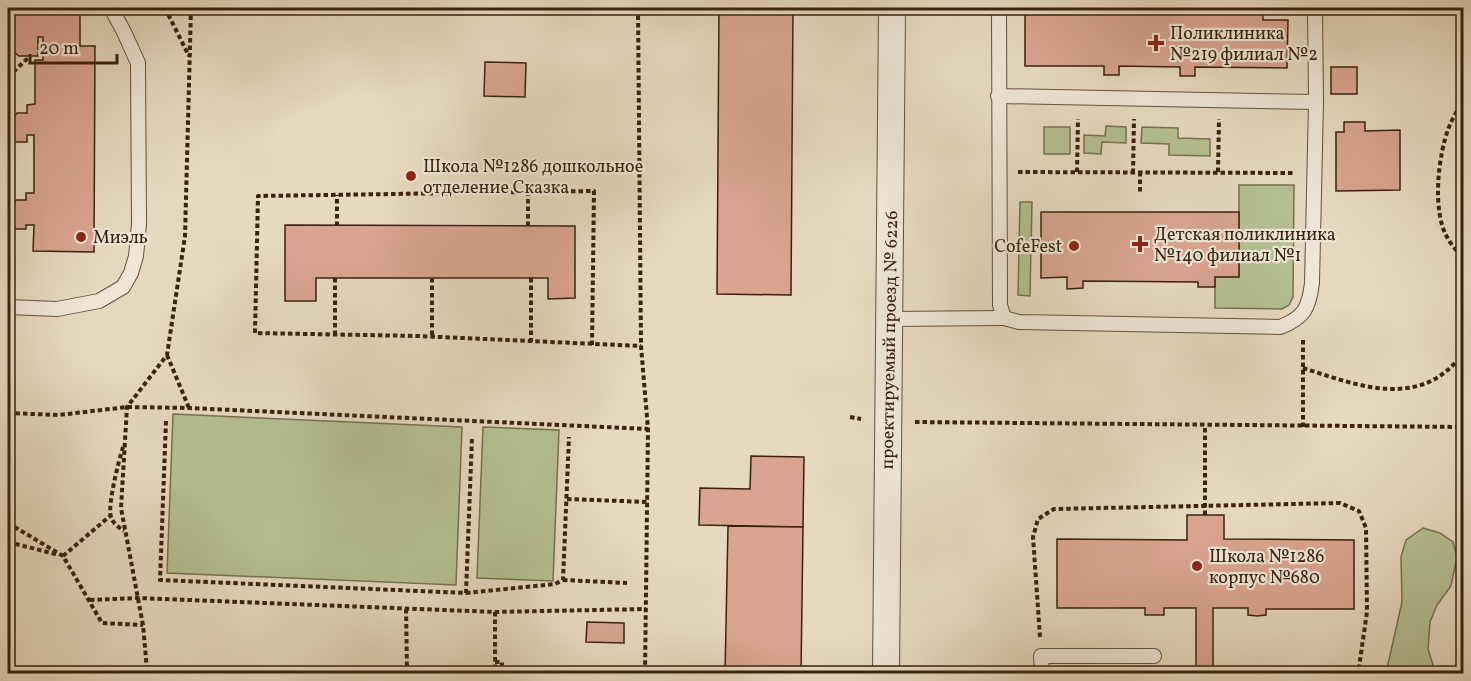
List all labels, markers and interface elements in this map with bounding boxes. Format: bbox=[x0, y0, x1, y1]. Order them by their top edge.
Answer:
place label: Поликлиника №219 филиал №2 bbox=[1170, 22, 1318, 68]
scale bar bbox=[30, 27, 117, 65]
marker: Поликлиника №219 филиал №2 bbox=[1147, 34, 1165, 52]
text: 20 m bbox=[39, 37, 79, 62]
place label: Школа №1286 дошкольное отделение Сказка bbox=[423, 155, 643, 201]
marker: Школа №1286 дошкольное отделение Сказка bbox=[404, 169, 418, 183]
street label: проектируемый проезд № 6226 bbox=[876, 210, 905, 470]
place label: Детская поликлиника №140 филиал №1 bbox=[1154, 223, 1336, 269]
place label: Миэль bbox=[93, 226, 148, 251]
marker: Миэль bbox=[74, 230, 88, 244]
place label: CofeFest bbox=[994, 235, 1062, 260]
marker: Детская поликлиника №140 филиал №1 bbox=[1131, 235, 1149, 253]
marker: CofeFest bbox=[1067, 239, 1081, 253]
place label: Школа №1286 корпус №680 bbox=[1209, 545, 1324, 591]
marker: Школа №1286 корпус №680 bbox=[1190, 559, 1204, 573]

